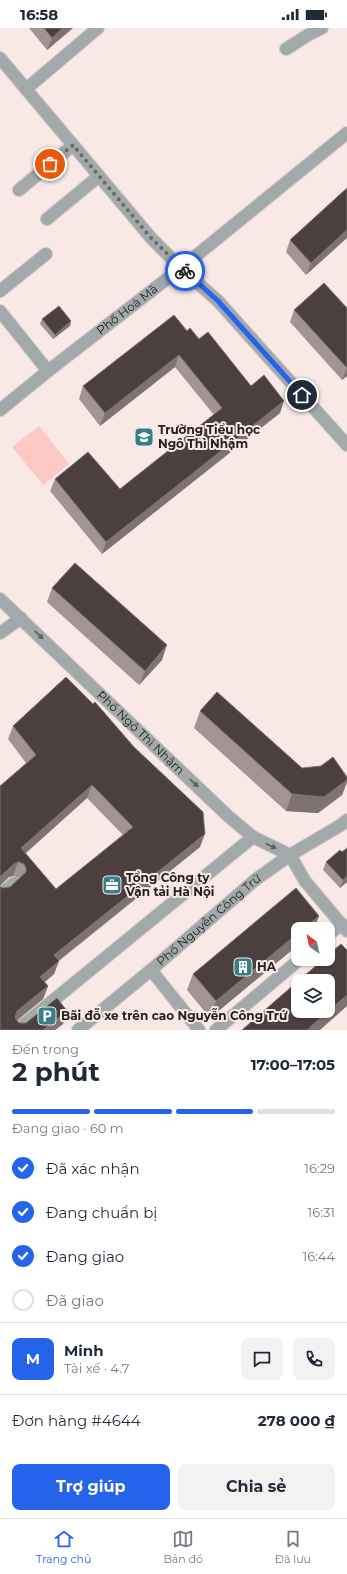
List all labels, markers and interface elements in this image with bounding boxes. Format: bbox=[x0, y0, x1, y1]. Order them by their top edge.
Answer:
text: 16:58 bbox=[20, 5, 58, 24]
pin bbox=[33, 147, 67, 181]
icon: bag bbox=[39, 153, 61, 175]
courier bbox=[165, 251, 205, 291]
icon: bike bbox=[174, 260, 196, 282]
street label: Phố Hoà Mã bbox=[93, 281, 161, 338]
pin bbox=[285, 378, 319, 412]
icon: home bbox=[291, 384, 313, 406]
place label: Trường Tiểu học Ngô Thì Nhậm bbox=[158, 422, 260, 451]
school or university icon: Trường Tiểu học Ngô Thì Nhậm bbox=[133, 426, 155, 448]
one-way arrow bbox=[34, 630, 43, 639]
street label: Phố Ngô Thì Nhậm bbox=[94, 687, 188, 778]
one-way arrow bbox=[189, 778, 199, 788]
one-way arrow bbox=[266, 843, 277, 849]
place label: Tổng Công ty Vận tải Hà Nội bbox=[125, 870, 214, 899]
street label: Phố Nguyễn Công Trứ bbox=[153, 870, 264, 969]
office icon: Tổng Công ty Vận tải Hà Nội bbox=[101, 874, 123, 896]
north arrow bbox=[291, 922, 335, 966]
map controls bbox=[291, 922, 335, 1018]
building icon: HA bbox=[232, 956, 254, 978]
place label: HA bbox=[257, 959, 277, 974]
button: layers bbox=[291, 974, 335, 1018]
parking icon: Bãi đỗ xe trên cao Nguyễn Công Trứ bbox=[36, 1005, 58, 1027]
place label: Bãi đỗ xe trên cao Nguyễn Công Trứ bbox=[61, 1008, 288, 1023]
text: Đến trong bbox=[12, 1041, 79, 1057]
text: 17:00–17:05 bbox=[251, 1055, 335, 1074]
text: 2 phút bbox=[12, 1056, 100, 1088]
text: Đang giao · 60 m bbox=[12, 1120, 124, 1136]
icon: check bbox=[12, 1157, 34, 1179]
text: Đã xác nhận bbox=[46, 1159, 140, 1178]
text: 16:29 bbox=[304, 1160, 335, 1176]
icon: check bbox=[12, 1201, 34, 1223]
text: Đang chuẩn bị bbox=[46, 1203, 157, 1222]
text: 16:31 bbox=[308, 1204, 335, 1220]
icon: check bbox=[12, 1245, 34, 1267]
text: Đang giao bbox=[46, 1247, 124, 1266]
text: 16:44 bbox=[302, 1248, 335, 1264]
text: Đã giao bbox=[46, 1291, 104, 1310]
button: chat bbox=[241, 1338, 283, 1380]
button: phone bbox=[293, 1338, 335, 1380]
text: Minh bbox=[64, 1341, 104, 1360]
text: M bbox=[26, 1349, 40, 1368]
text: Tài xế · 4.7 bbox=[64, 1360, 129, 1376]
text: Đơn hàng #4644 bbox=[12, 1411, 141, 1430]
text: 278 000 ₫ bbox=[258, 1411, 335, 1430]
button: Trợ giúp bbox=[12, 1464, 170, 1510]
button: Chia sẻ bbox=[178, 1464, 335, 1510]
tab: Trang chủ bbox=[36, 1528, 91, 1566]
tab: Bản đồ bbox=[163, 1528, 203, 1566]
tab: Đã lưu bbox=[275, 1528, 311, 1566]

